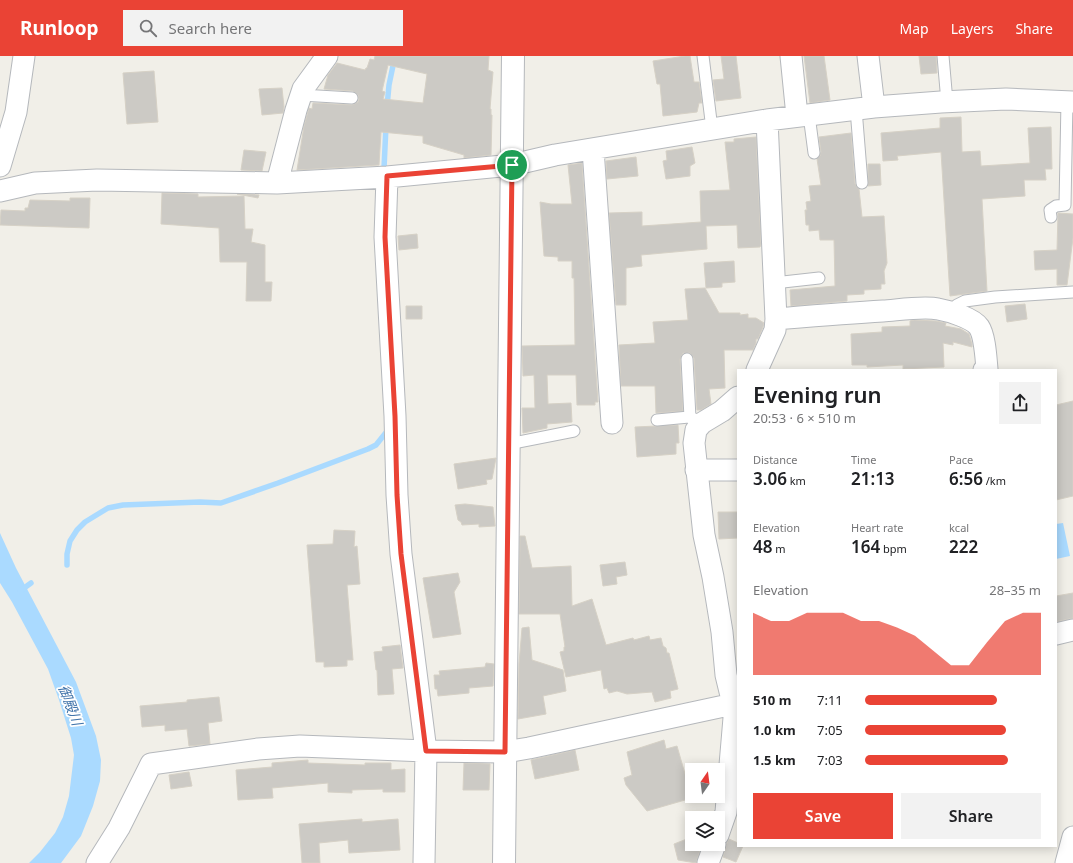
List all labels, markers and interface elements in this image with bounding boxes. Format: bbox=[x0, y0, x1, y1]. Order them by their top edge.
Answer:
search box bbox=[123, 10, 403, 46]
text: Runloop bbox=[20, 15, 99, 41]
icon: search bbox=[137, 17, 159, 39]
text: Search here bbox=[169, 18, 252, 38]
text: Map bbox=[900, 19, 929, 38]
text: Layers bbox=[951, 19, 993, 38]
text: Share bbox=[1015, 19, 1053, 38]
pin bbox=[495, 148, 529, 182]
icon: arrive bbox=[501, 154, 523, 176]
text: Evening run bbox=[753, 379, 882, 409]
button: share bbox=[999, 382, 1041, 424]
text: 20:53 · 6 × 510 m bbox=[753, 409, 856, 427]
text: Distance bbox=[753, 452, 798, 467]
text: Time bbox=[851, 452, 876, 467]
text: Pace bbox=[949, 452, 973, 467]
text: 3.06 bbox=[753, 467, 787, 490]
text: 21:13 bbox=[851, 467, 895, 490]
text: 6:56 bbox=[949, 467, 983, 490]
text: km bbox=[787, 473, 806, 488]
text: /km bbox=[983, 473, 1006, 488]
text: Elevation bbox=[753, 520, 800, 535]
text: Heart rate bbox=[851, 520, 904, 535]
text: kcal bbox=[949, 520, 969, 535]
text: 48 bbox=[753, 535, 772, 558]
text: 164 bbox=[851, 535, 880, 558]
text: 222 bbox=[949, 535, 978, 558]
text: m bbox=[772, 541, 786, 556]
text: bpm bbox=[880, 541, 907, 556]
text: Elevation bbox=[753, 581, 809, 599]
text: 28–35 m bbox=[989, 581, 1041, 599]
water label: 御殿川 bbox=[55, 682, 88, 730]
text: 510 m bbox=[753, 691, 791, 709]
text: 7:11 bbox=[817, 691, 843, 709]
text: 1.0 km bbox=[753, 721, 796, 739]
text: 7:05 bbox=[817, 721, 843, 739]
text: 1.5 km bbox=[753, 751, 796, 769]
text: 7:03 bbox=[817, 751, 843, 769]
north arrow bbox=[685, 763, 725, 803]
map controls bbox=[685, 763, 725, 851]
button: Save bbox=[753, 793, 893, 839]
button: Share bbox=[901, 793, 1041, 839]
button: layers bbox=[685, 811, 725, 851]

